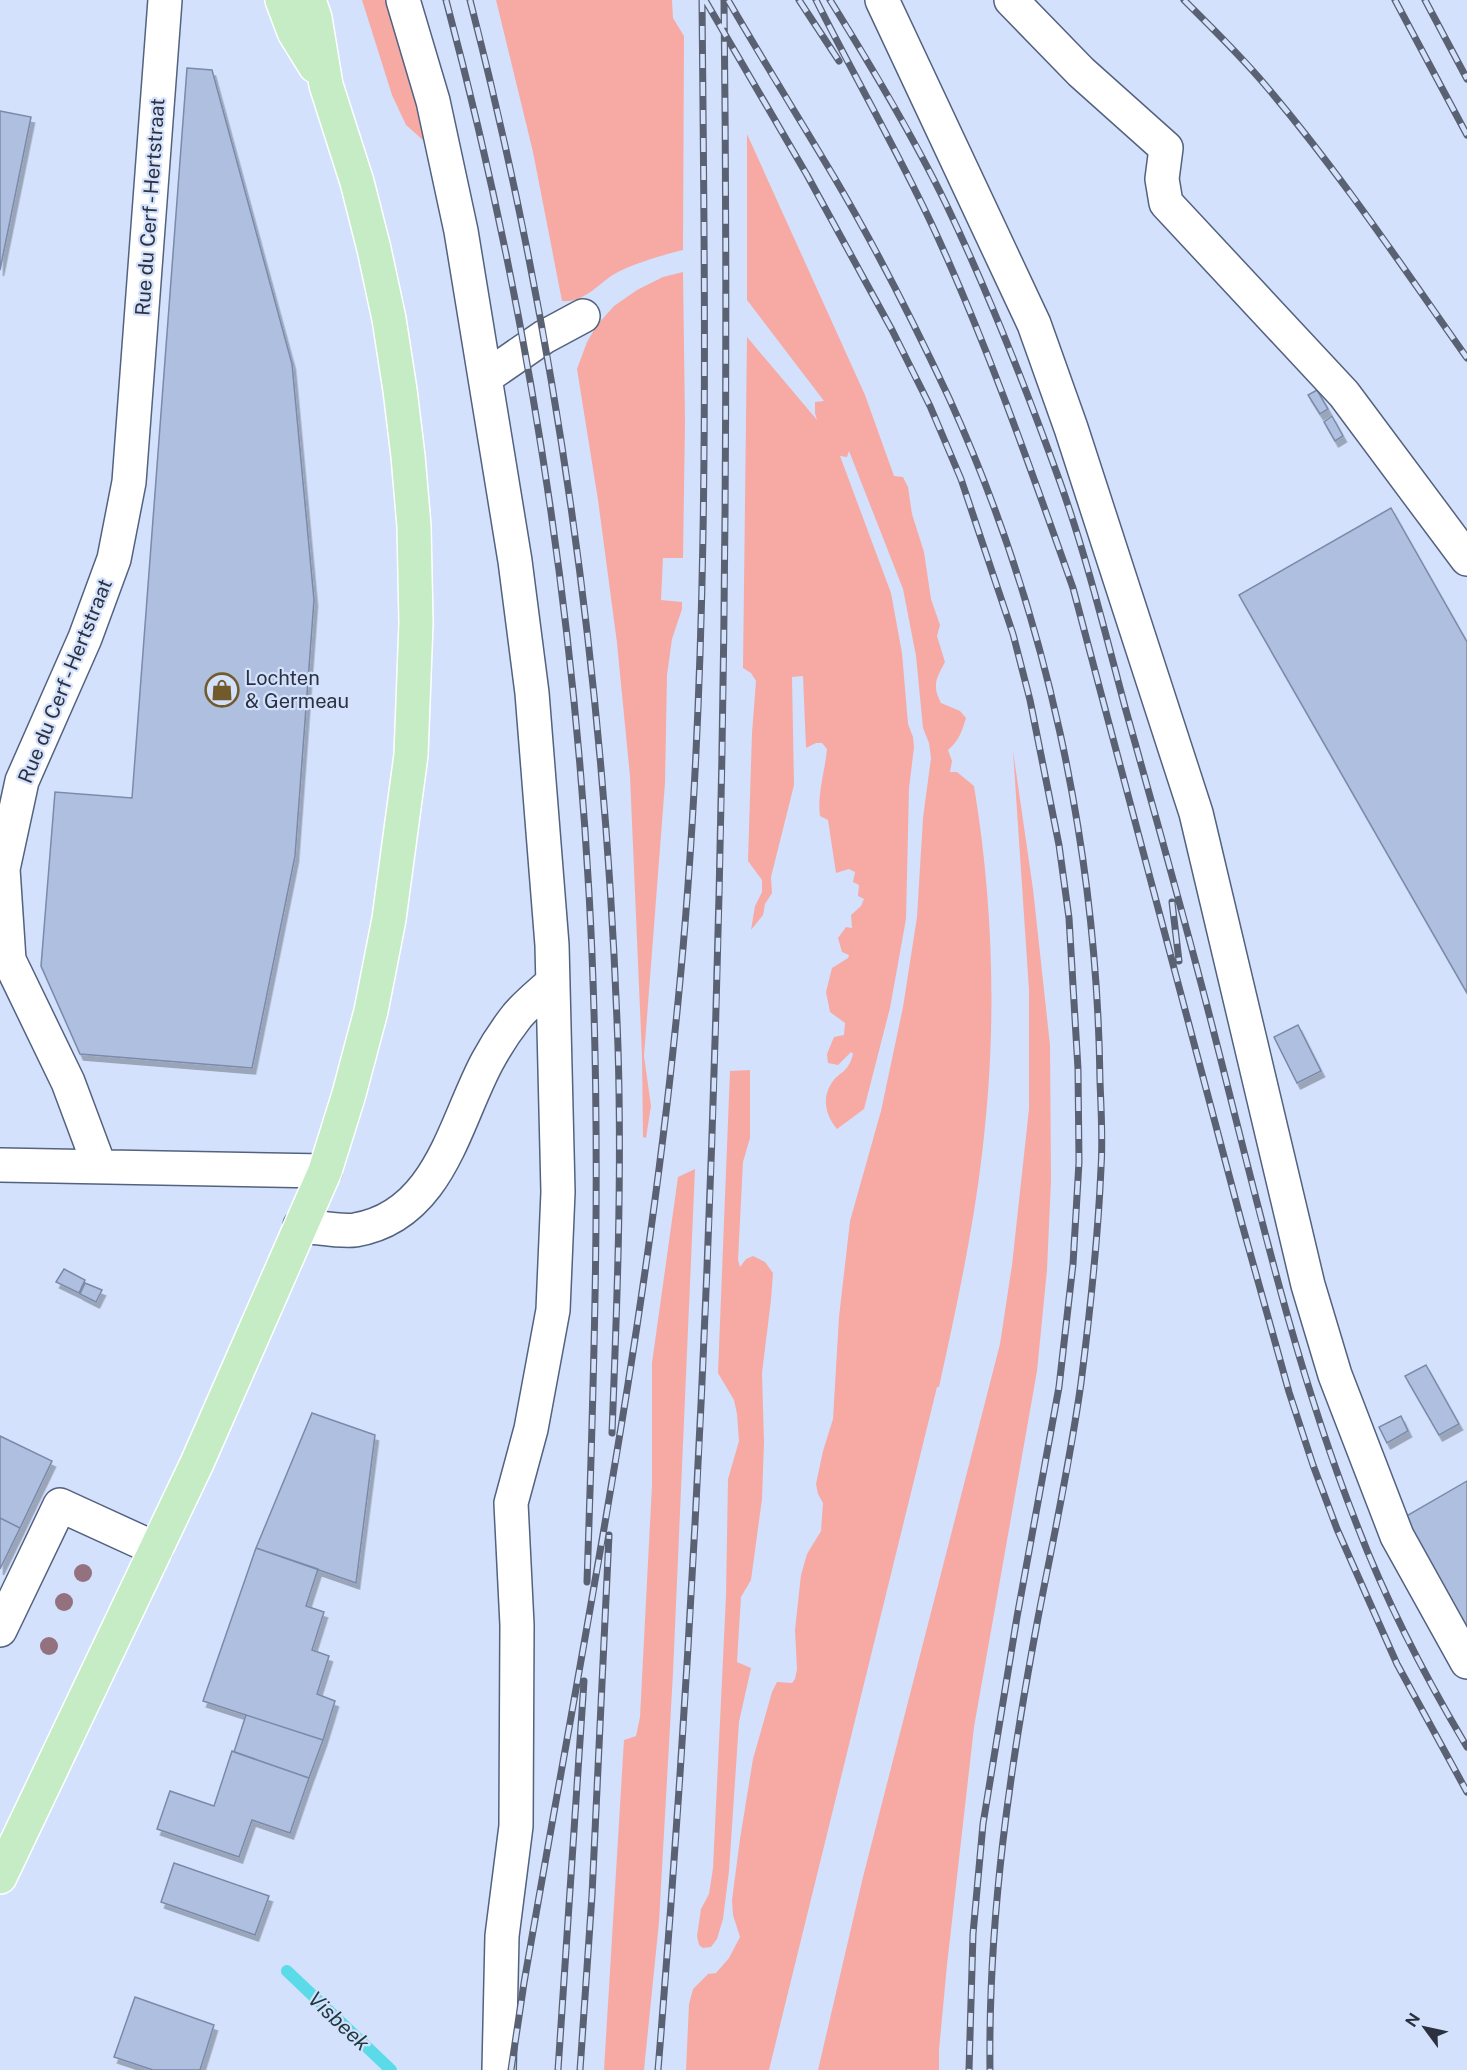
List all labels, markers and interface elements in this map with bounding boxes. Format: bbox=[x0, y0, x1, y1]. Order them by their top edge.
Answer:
street label: Rue du Cerf - Hertstraat bbox=[130, 97, 170, 317]
street label: Rue du Cerf - Hertstraat bbox=[13, 575, 117, 787]
place label: Lochten & Germeau bbox=[245, 666, 349, 713]
shop icon: Lochten & Germeau bbox=[204, 672, 240, 708]
water label: Visbeek bbox=[303, 1986, 375, 2056]
north arrow bbox=[1395, 1998, 1455, 2058]
text: N bbox=[1401, 2010, 1424, 2031]

